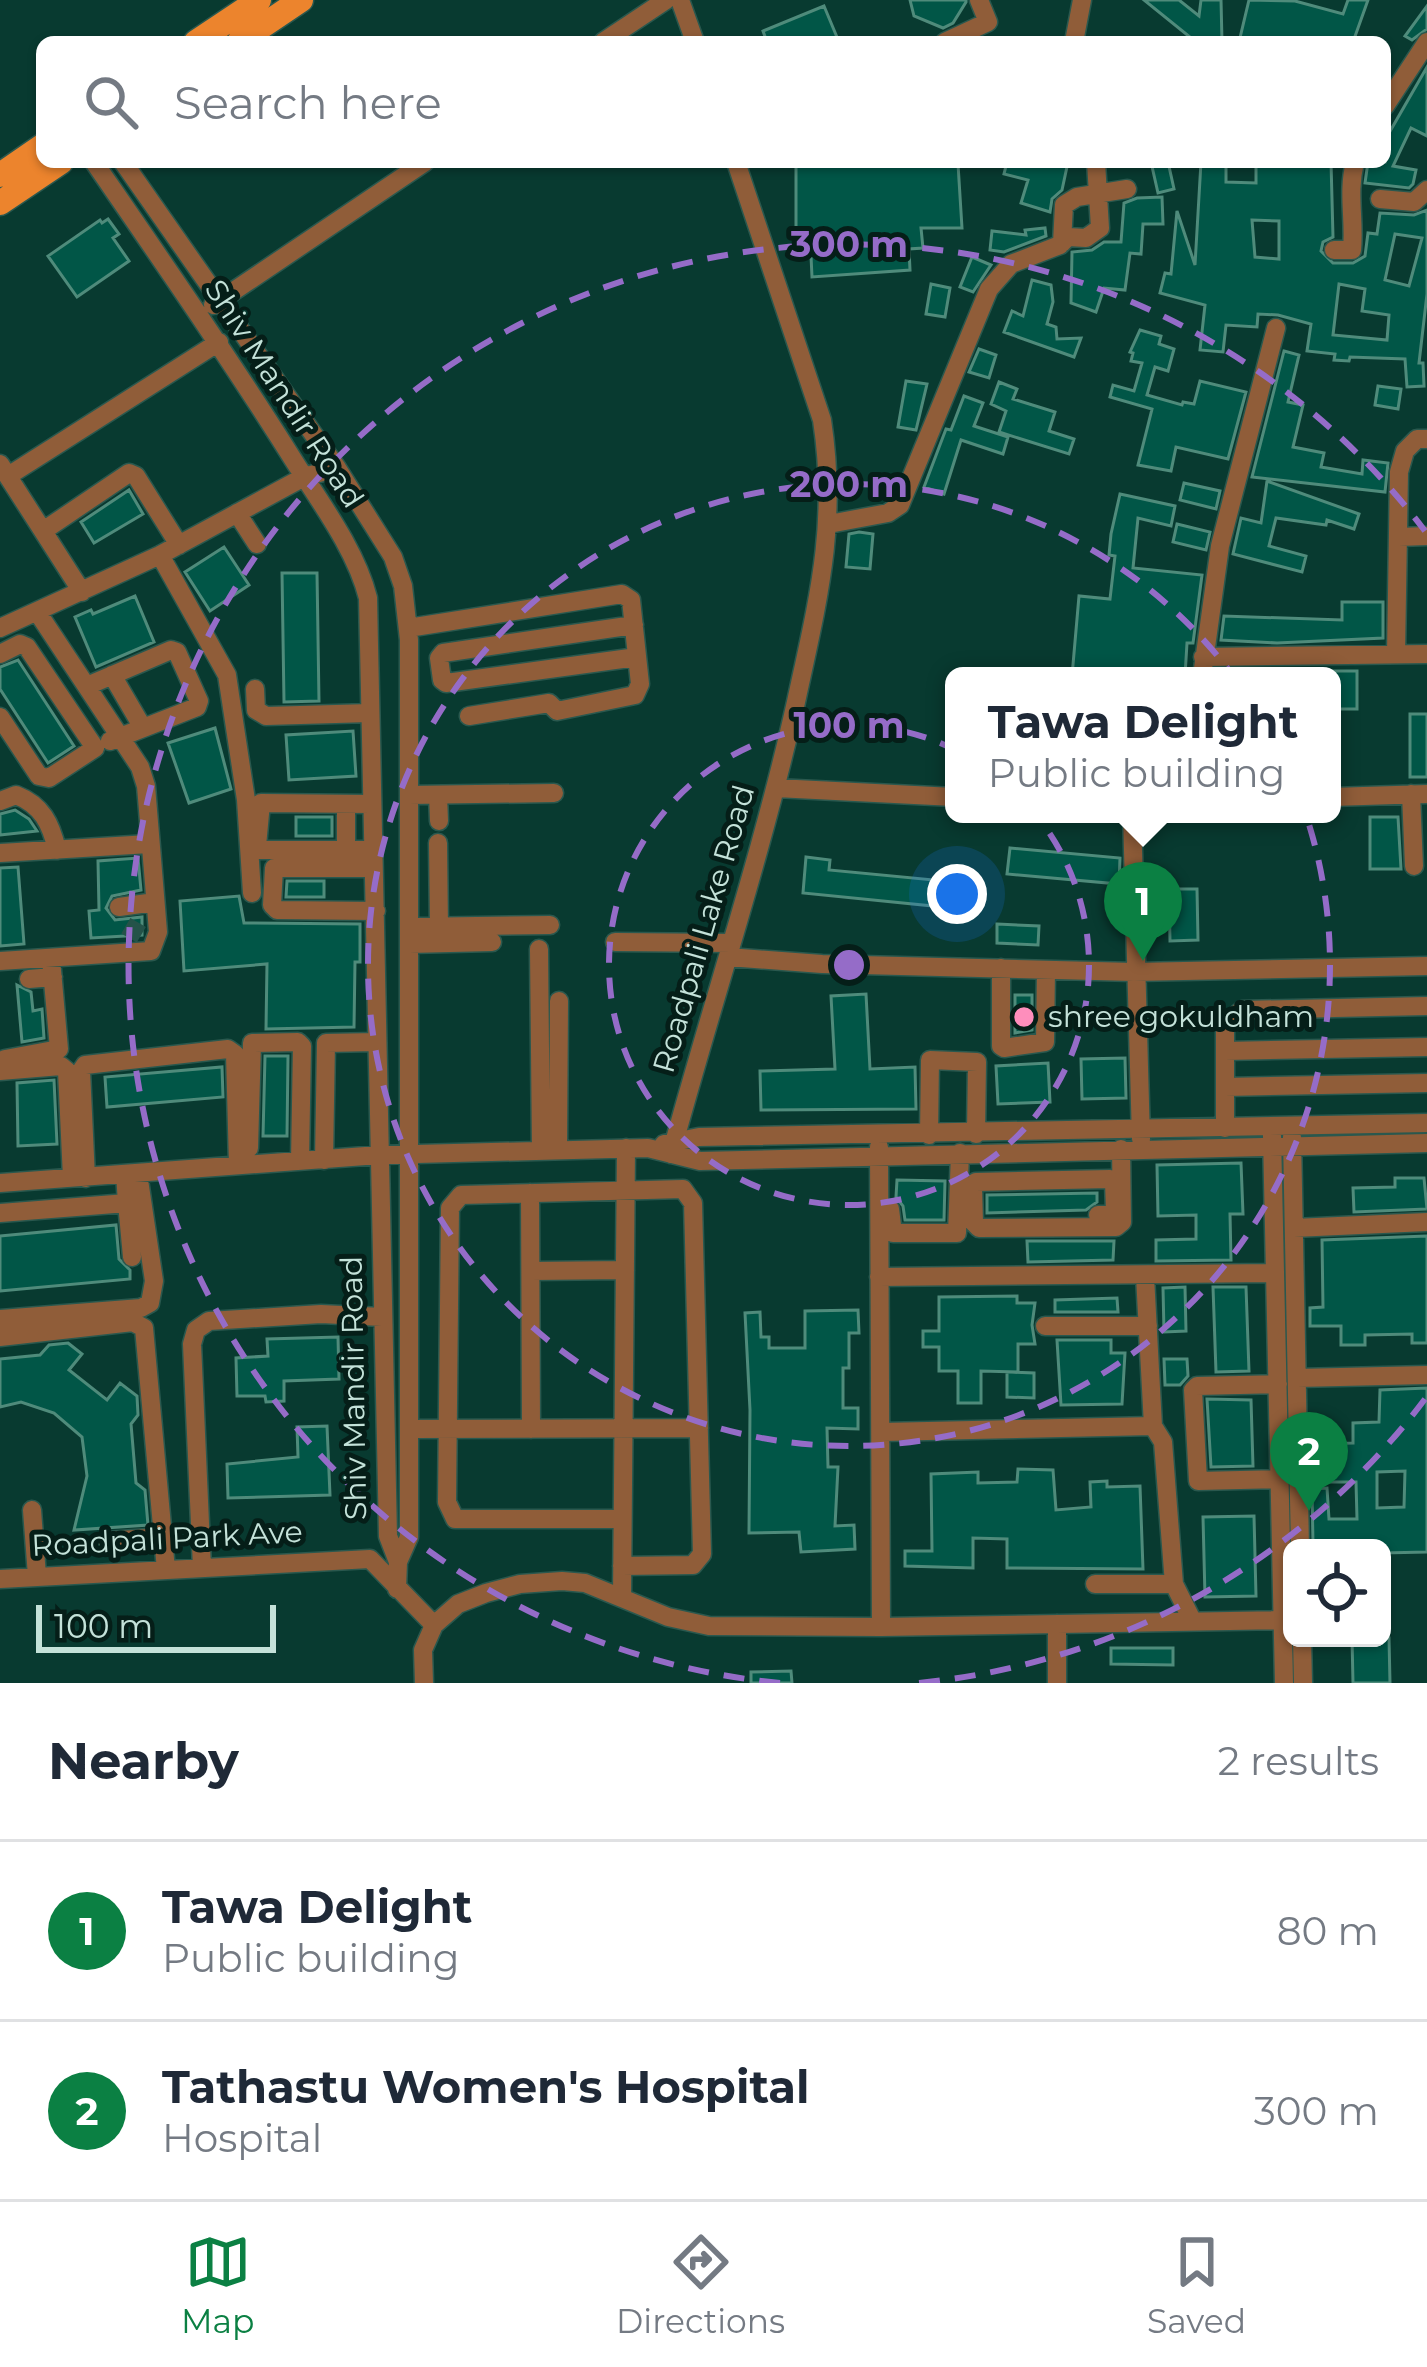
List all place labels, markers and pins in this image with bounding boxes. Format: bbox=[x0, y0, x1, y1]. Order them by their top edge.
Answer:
pin: 1 bbox=[1104, 862, 1182, 961]
centre of rings bbox=[828, 944, 870, 986]
place label: shree gokuldham bbox=[1048, 998, 1314, 1035]
marker: shree gokuldham bbox=[1011, 1004, 1037, 1030]
pin: 2 bbox=[1270, 1412, 1348, 1511]

